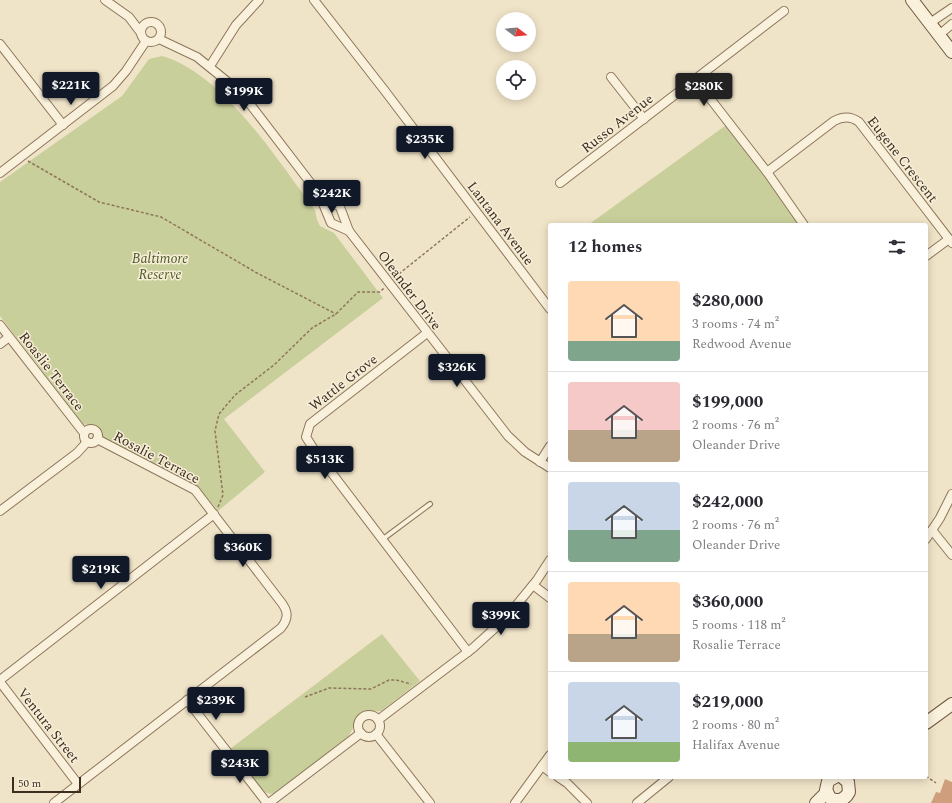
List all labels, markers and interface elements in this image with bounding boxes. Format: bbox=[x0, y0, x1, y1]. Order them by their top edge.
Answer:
north arrow bbox=[496, 12, 536, 52]
map controls bbox=[496, 12, 536, 100]
button: locate bbox=[496, 60, 536, 100]
pin: $221K bbox=[43, 72, 99, 106]
pin: $280K bbox=[676, 73, 732, 107]
text: $221K bbox=[51, 75, 91, 95]
text: $280K bbox=[684, 76, 724, 96]
pin: $199K bbox=[216, 78, 272, 112]
text: $199K bbox=[224, 81, 264, 101]
street label: Russo Avenue bbox=[577, 88, 658, 158]
street label: Eugene Crescent bbox=[862, 112, 943, 207]
pin: $235K bbox=[397, 126, 453, 160]
text: $235K bbox=[405, 129, 445, 149]
street label: Lantana Avenue bbox=[462, 177, 539, 270]
pin: $242K bbox=[304, 180, 360, 214]
text: $242K bbox=[312, 183, 352, 203]
text: 12 homes bbox=[568, 234, 642, 260]
icon: filters bbox=[886, 236, 908, 258]
street label: Oleander Drive bbox=[373, 246, 447, 335]
park label: Baltimore Reserve bbox=[132, 248, 188, 285]
text: $280,000 bbox=[692, 288, 763, 314]
icon: home bbox=[600, 297, 648, 345]
text: 3 rooms · 74 m² bbox=[692, 314, 779, 334]
street label: Roaslie Terrace bbox=[14, 327, 89, 416]
text: Redwood Avenue bbox=[692, 334, 792, 354]
street label: Wattle Grove bbox=[305, 349, 382, 416]
pin: $326K bbox=[429, 354, 485, 388]
text: $326K bbox=[437, 357, 477, 377]
text: $199,000 bbox=[692, 389, 763, 415]
icon: home bbox=[600, 398, 648, 446]
text: 2 rooms · 76 m² bbox=[692, 415, 779, 435]
street label: Rosalie Terrace bbox=[110, 426, 204, 489]
text: Oleander Drive bbox=[692, 435, 780, 455]
pin: $513K bbox=[297, 446, 353, 480]
text: $513K bbox=[305, 449, 345, 469]
text: $242,000 bbox=[692, 489, 763, 515]
icon: home bbox=[600, 498, 648, 546]
text: 2 rooms · 76 m² bbox=[692, 515, 779, 535]
pin: $360K bbox=[215, 534, 271, 568]
text: Oleander Drive bbox=[692, 535, 780, 555]
text: $360K bbox=[223, 537, 263, 557]
pin: $219K bbox=[73, 556, 129, 590]
text: $219K bbox=[81, 559, 121, 579]
text: $360,000 bbox=[692, 589, 763, 615]
icon: home bbox=[600, 598, 648, 646]
pin: $399K bbox=[473, 602, 529, 636]
text: $399K bbox=[481, 605, 521, 625]
text: 5 rooms · 118 m² bbox=[692, 615, 786, 635]
text: Rosalie Terrace bbox=[692, 635, 781, 655]
street label: Ventura Street bbox=[13, 683, 85, 767]
pin: $239K bbox=[188, 687, 244, 721]
text: $219,000 bbox=[692, 689, 763, 715]
text: $239K bbox=[196, 690, 236, 710]
icon: home bbox=[600, 698, 648, 746]
text: 2 rooms · 80 m² bbox=[692, 715, 779, 735]
text: Halifax Avenue bbox=[692, 735, 780, 755]
pin: $243K bbox=[212, 750, 268, 784]
text: $243K bbox=[220, 753, 260, 773]
scale bar bbox=[12, 775, 81, 794]
text: 50 m bbox=[18, 775, 41, 792]

